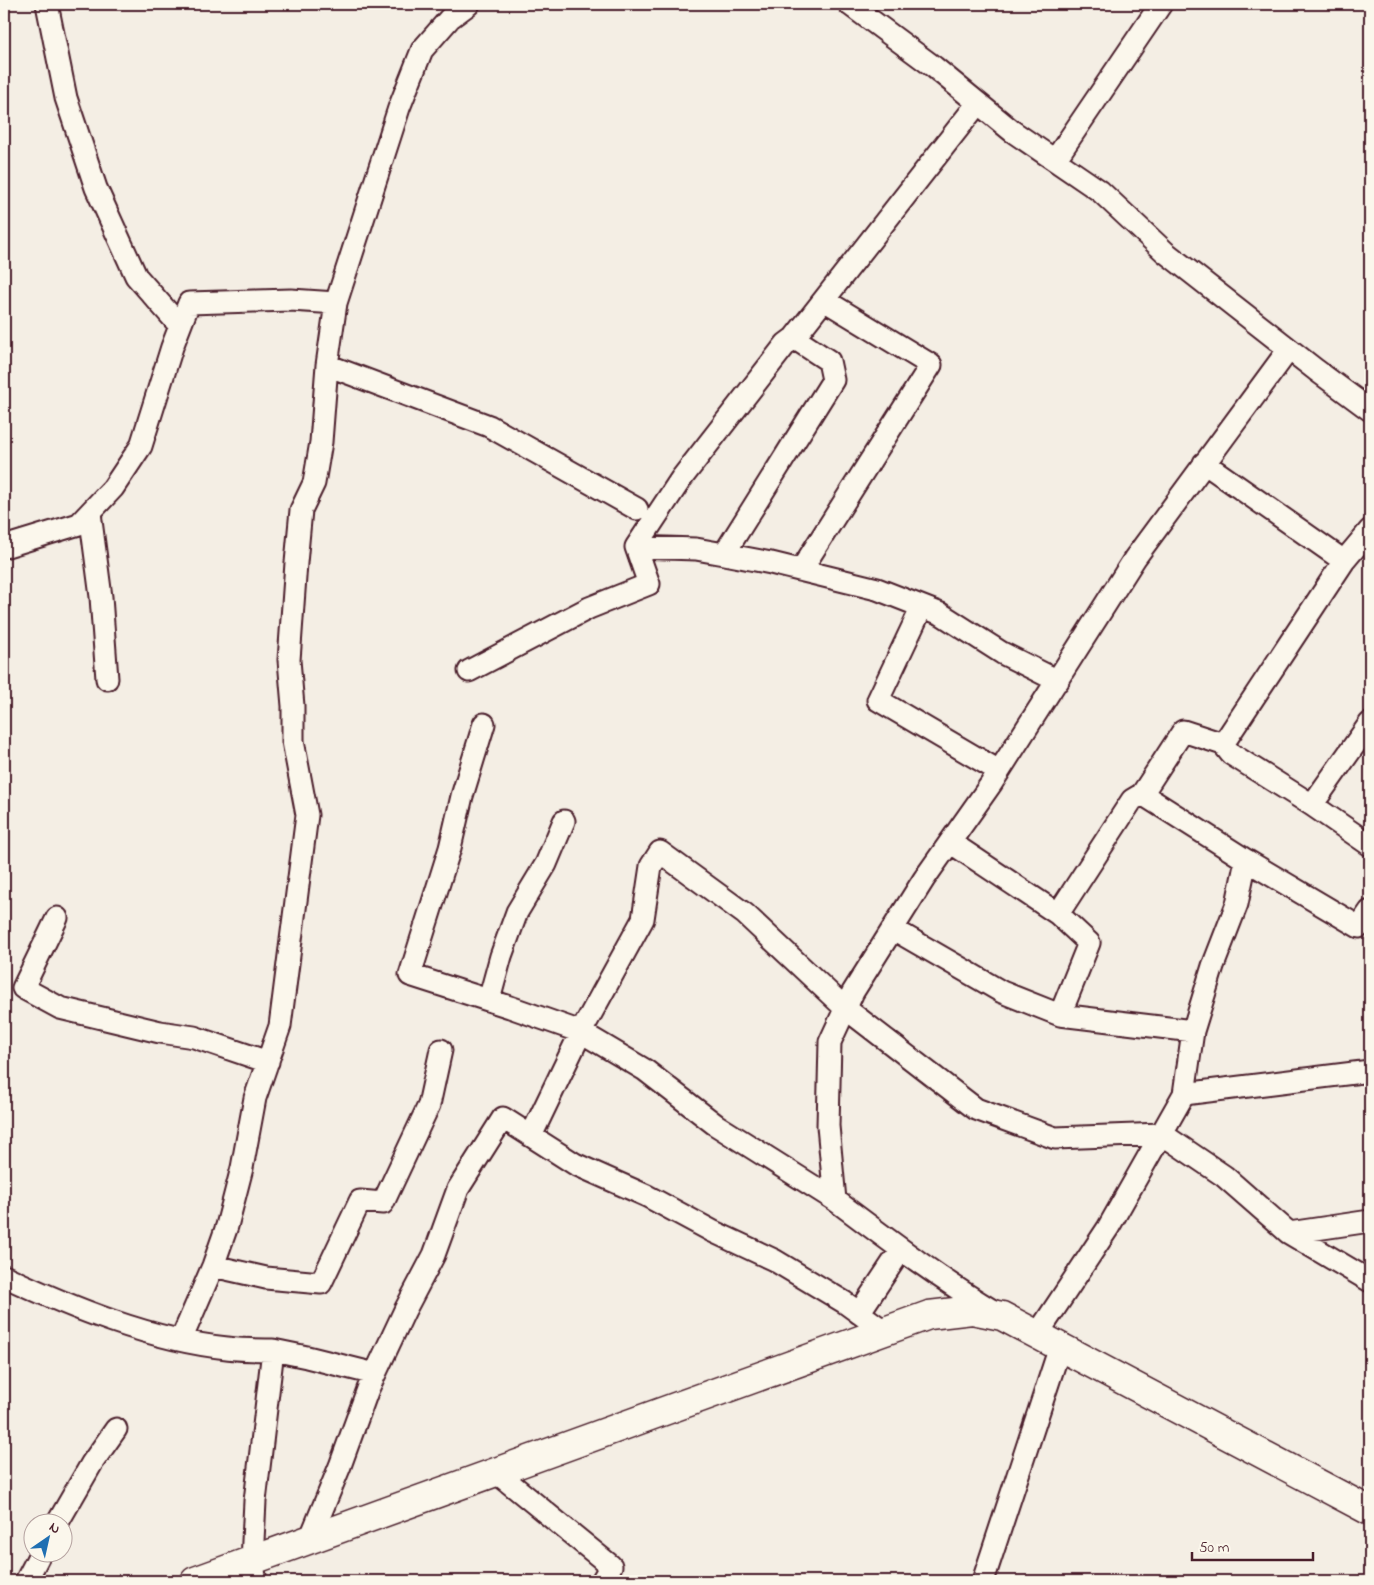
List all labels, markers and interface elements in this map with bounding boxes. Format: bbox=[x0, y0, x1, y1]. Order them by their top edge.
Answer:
north arrow bbox=[22, 1512, 72, 1562]
text: N bbox=[45, 1517, 64, 1540]
scale bar bbox=[1192, 1530, 1313, 1562]
text: 50 m bbox=[1199, 1537, 1230, 1559]

